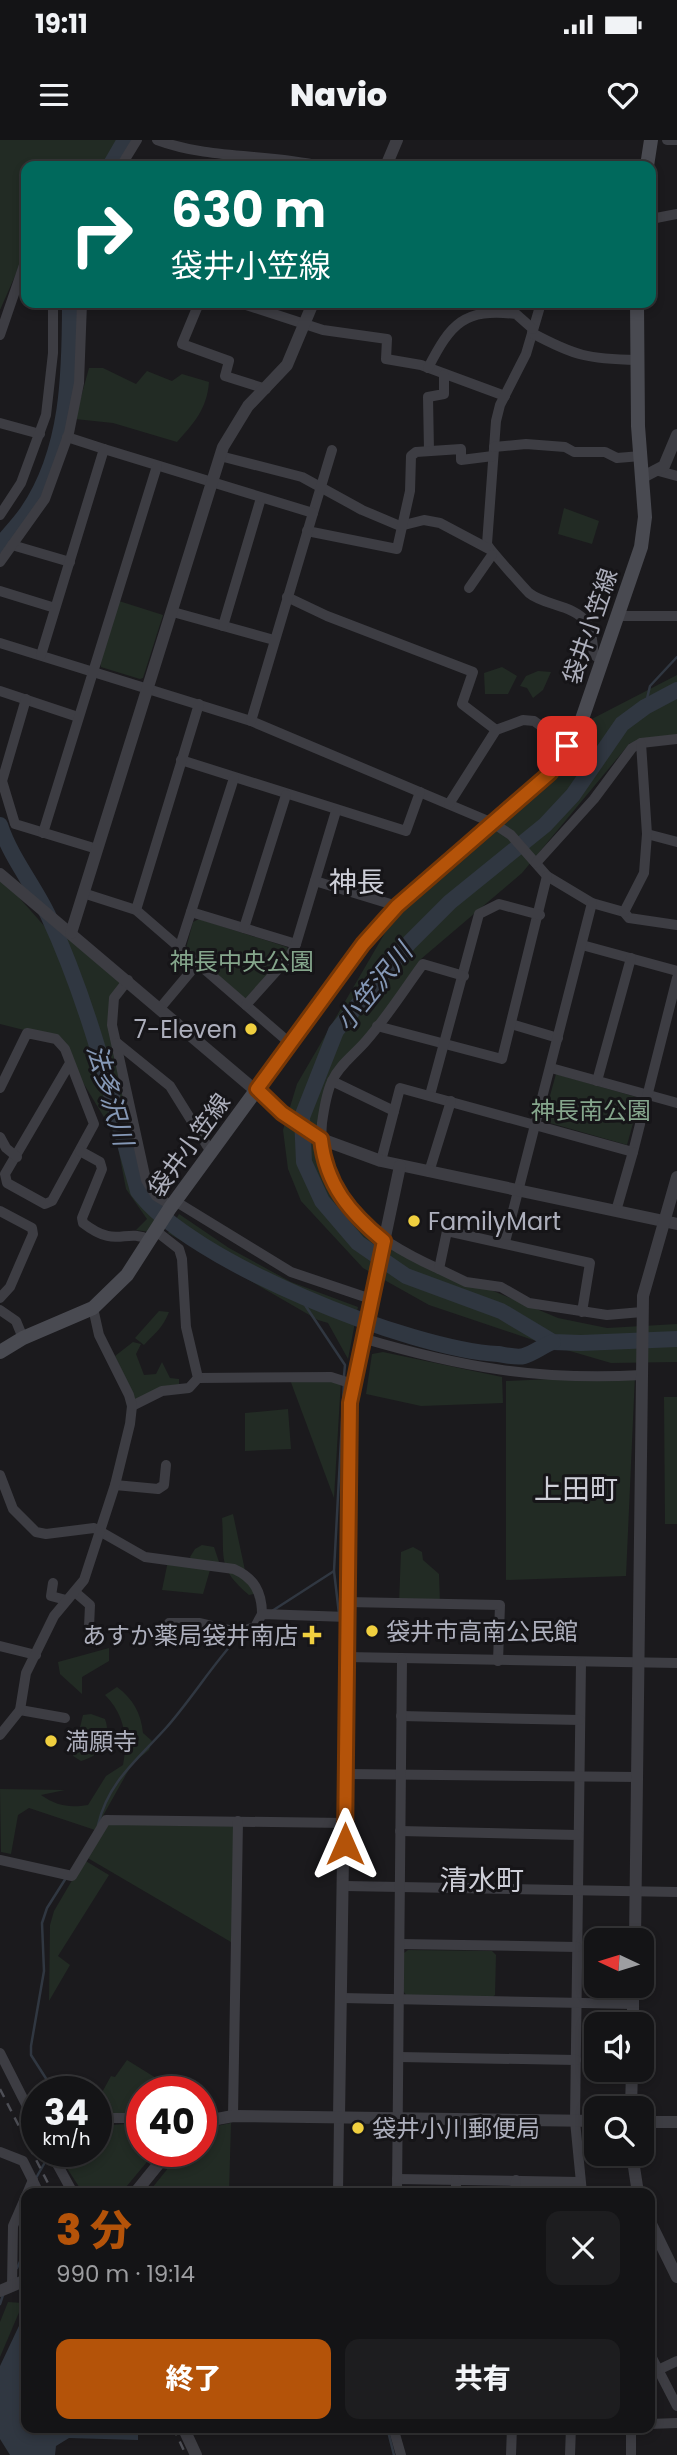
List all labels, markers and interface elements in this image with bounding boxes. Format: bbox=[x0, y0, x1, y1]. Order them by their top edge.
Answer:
text: 19:11 bbox=[35, 6, 88, 42]
text: Navio bbox=[290, 72, 387, 117]
icon: menu bbox=[35, 76, 73, 114]
icon: heart bbox=[604, 76, 642, 114]
text: 630 m bbox=[171, 176, 326, 244]
icon: right bbox=[56, 189, 147, 280]
text: 袋井小笠線 bbox=[171, 243, 331, 288]
street label: 袋井小笠線 bbox=[555, 564, 625, 688]
pin bbox=[537, 716, 597, 776]
icon: arrive bbox=[548, 727, 586, 765]
district label: 神長 bbox=[329, 863, 385, 902]
water label: 小笠沢川 bbox=[327, 933, 423, 1039]
park label: 神長中央公園 bbox=[170, 945, 314, 978]
place label: 7-Eleven bbox=[134, 1013, 237, 1046]
marker: 7-Eleven bbox=[243, 1021, 259, 1037]
water label: 法多沢川 bbox=[78, 1040, 142, 1153]
street label: 袋井小笠線 bbox=[140, 1087, 238, 1203]
park label: 神長南公園 bbox=[531, 1094, 651, 1127]
place label: FamilyMart bbox=[428, 1205, 561, 1238]
marker: FamilyMart bbox=[406, 1213, 422, 1229]
district label: 上田町 bbox=[534, 1470, 618, 1509]
place label: 袋井市高南公民館 bbox=[386, 1615, 578, 1648]
place label: あすか薬局袋井南店 bbox=[82, 1619, 298, 1652]
marker: 袋井市高南公民館 bbox=[364, 1623, 380, 1639]
marker: あすか薬局袋井南店 bbox=[304, 1627, 320, 1643]
place label: 満願寺 bbox=[65, 1725, 137, 1758]
marker: 満願寺 bbox=[43, 1733, 59, 1749]
position arrow bbox=[308, 1807, 382, 1881]
district label: 清水町 bbox=[440, 1861, 524, 1900]
north arrow bbox=[584, 1928, 654, 1998]
map controls bbox=[584, 1928, 654, 2166]
button: sound bbox=[584, 2012, 654, 2082]
speed limit sign: 40 bbox=[126, 2076, 217, 2167]
text: 34 bbox=[44, 2088, 89, 2137]
button: search bbox=[584, 2096, 654, 2166]
place label: 袋井小川郵便局 bbox=[372, 2112, 540, 2145]
marker: 袋井小川郵便局 bbox=[350, 2120, 366, 2136]
text: km/h bbox=[43, 2126, 90, 2151]
text: 3 分 bbox=[56, 2201, 132, 2260]
button: close bbox=[546, 2211, 620, 2285]
text: 990 m · 19:14 bbox=[56, 2258, 195, 2290]
button: 終了 bbox=[56, 2339, 331, 2419]
button: 共有 bbox=[345, 2339, 620, 2419]

